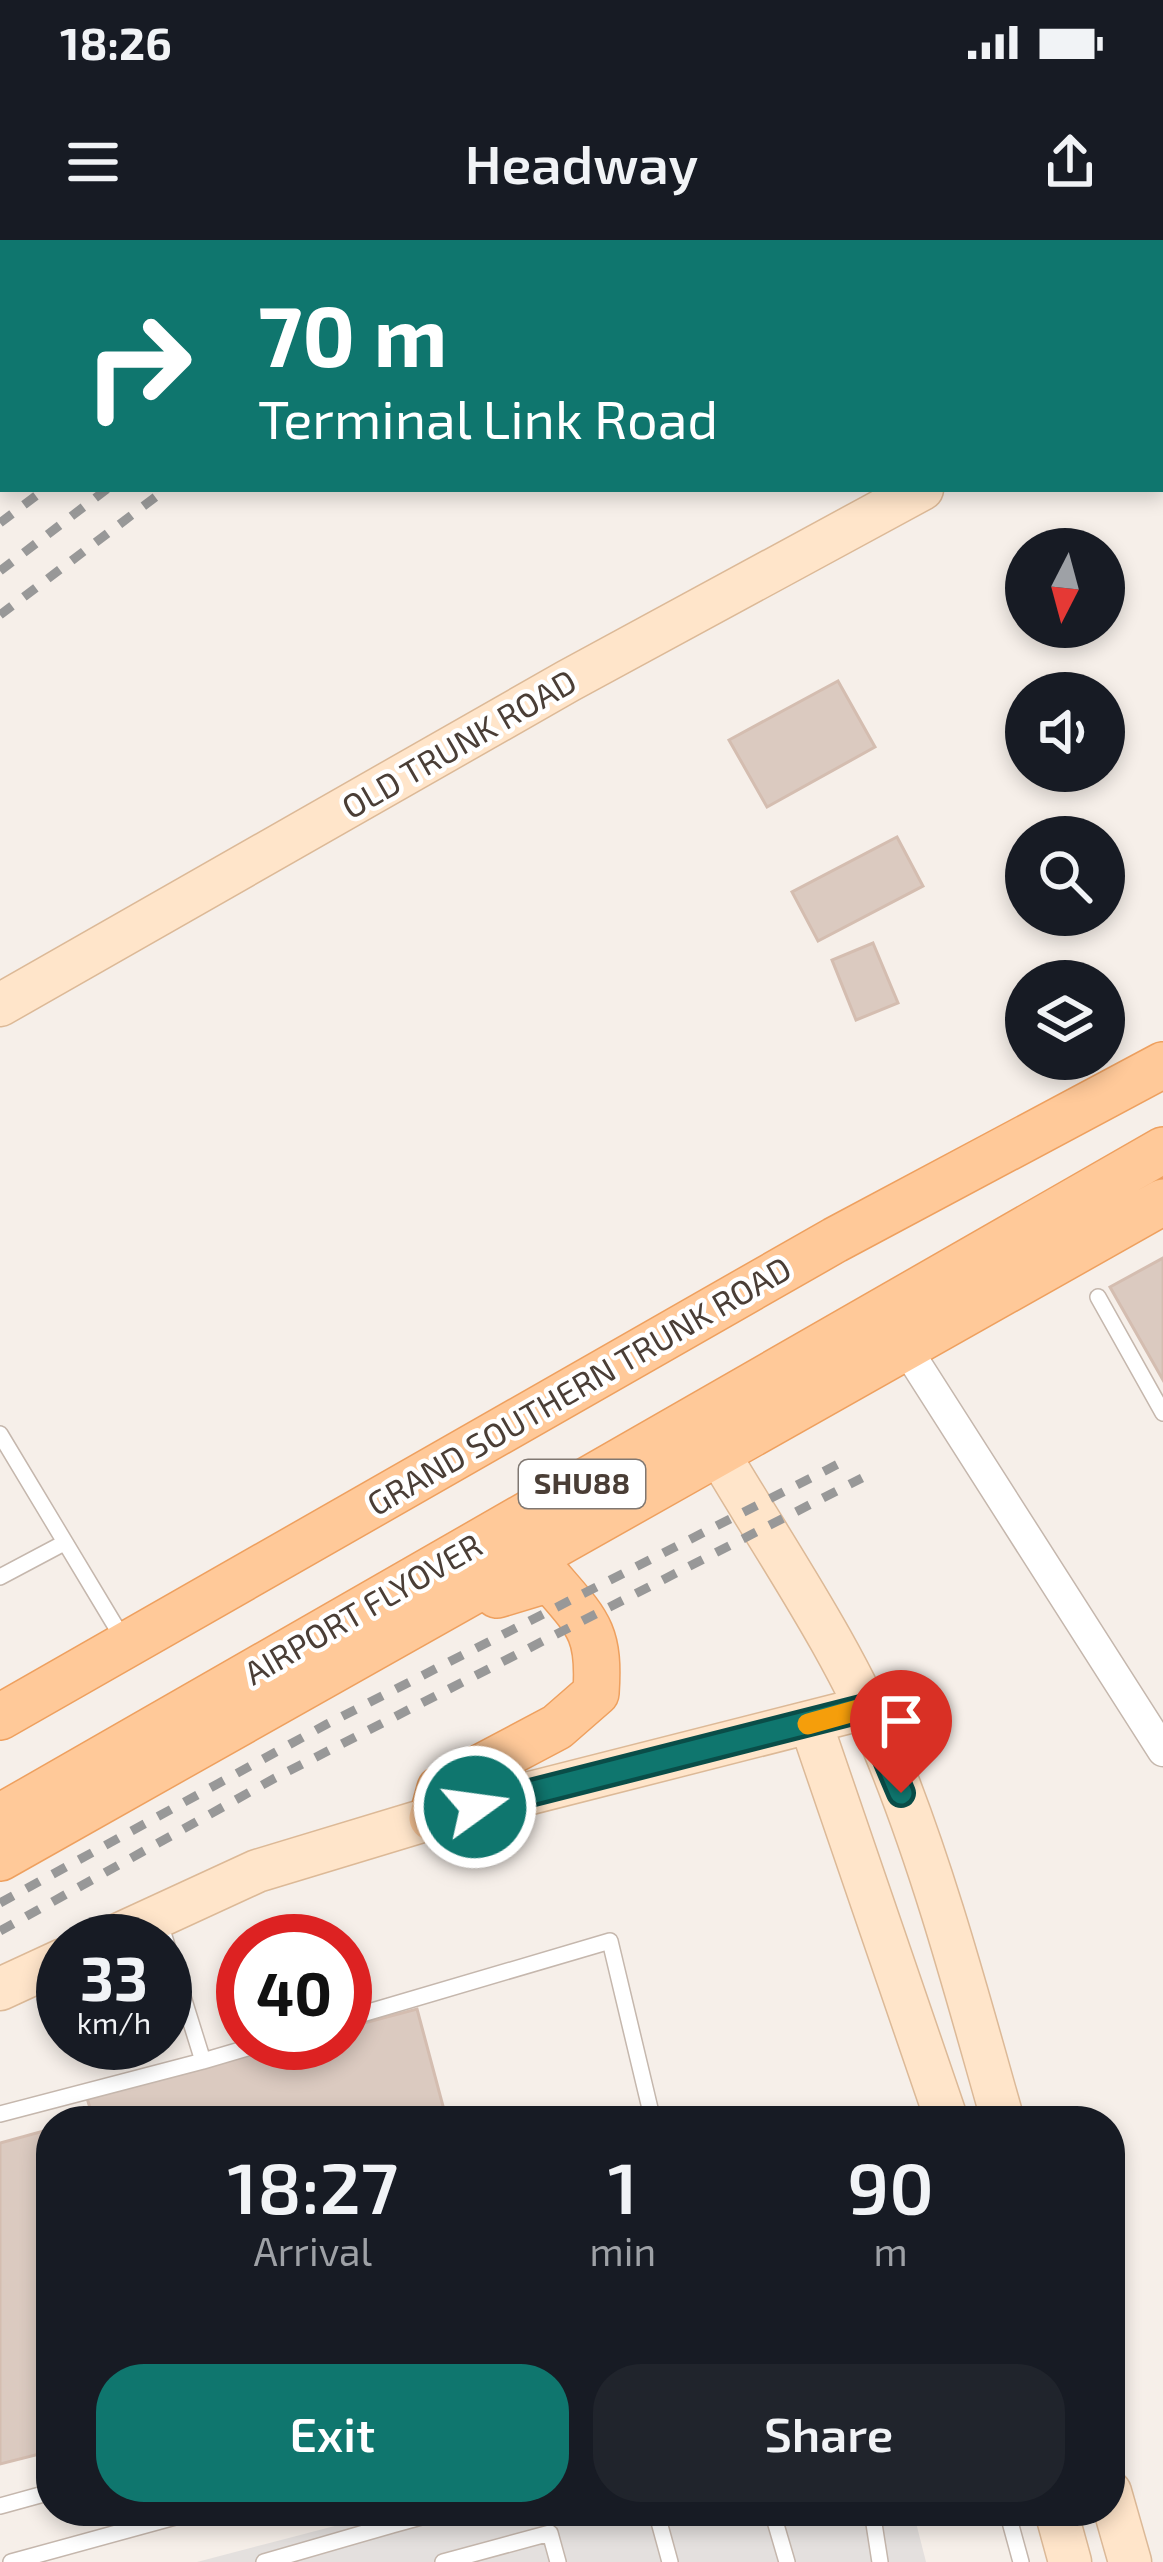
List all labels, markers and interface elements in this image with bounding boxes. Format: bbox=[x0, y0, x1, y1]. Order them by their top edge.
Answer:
text: 18:26 bbox=[60, 15, 172, 69]
icon: menu bbox=[60, 129, 126, 195]
icon: share bbox=[1037, 129, 1103, 195]
text: Headway bbox=[465, 130, 698, 195]
text: 70 m bbox=[258, 283, 448, 384]
icon: right bbox=[60, 288, 216, 444]
text: Terminal Link Road bbox=[258, 385, 718, 450]
north arrow bbox=[1005, 528, 1125, 648]
map controls bbox=[1005, 528, 1125, 1080]
street label: OLD TRUNK ROAD bbox=[334, 660, 583, 826]
button: sound bbox=[1005, 672, 1125, 792]
button: search bbox=[1005, 816, 1125, 936]
button: layers bbox=[1005, 960, 1125, 1080]
street label: GRAND SOUTHERN TRUNK ROAD bbox=[359, 1247, 798, 1523]
road number: SHU88 bbox=[519, 1460, 645, 1508]
street label: AIRPORT FLYOVER bbox=[237, 1524, 488, 1692]
pin bbox=[850, 1670, 952, 1793]
icon: arrive bbox=[868, 1688, 934, 1754]
position arrow bbox=[412, 1744, 538, 1870]
speed limit sign: 40 bbox=[216, 1914, 372, 2070]
text: 33 bbox=[80, 1941, 148, 2013]
text: km/h bbox=[77, 2004, 151, 2040]
text: 18:27 bbox=[227, 2142, 398, 2228]
text: 1 bbox=[608, 2142, 638, 2228]
text: 90 bbox=[847, 2142, 934, 2228]
text: Arrival bbox=[253, 2227, 372, 2274]
text: min bbox=[590, 2227, 656, 2274]
text: m bbox=[873, 2227, 908, 2274]
button: Exit bbox=[96, 2364, 569, 2502]
button: Share bbox=[593, 2364, 1065, 2502]

